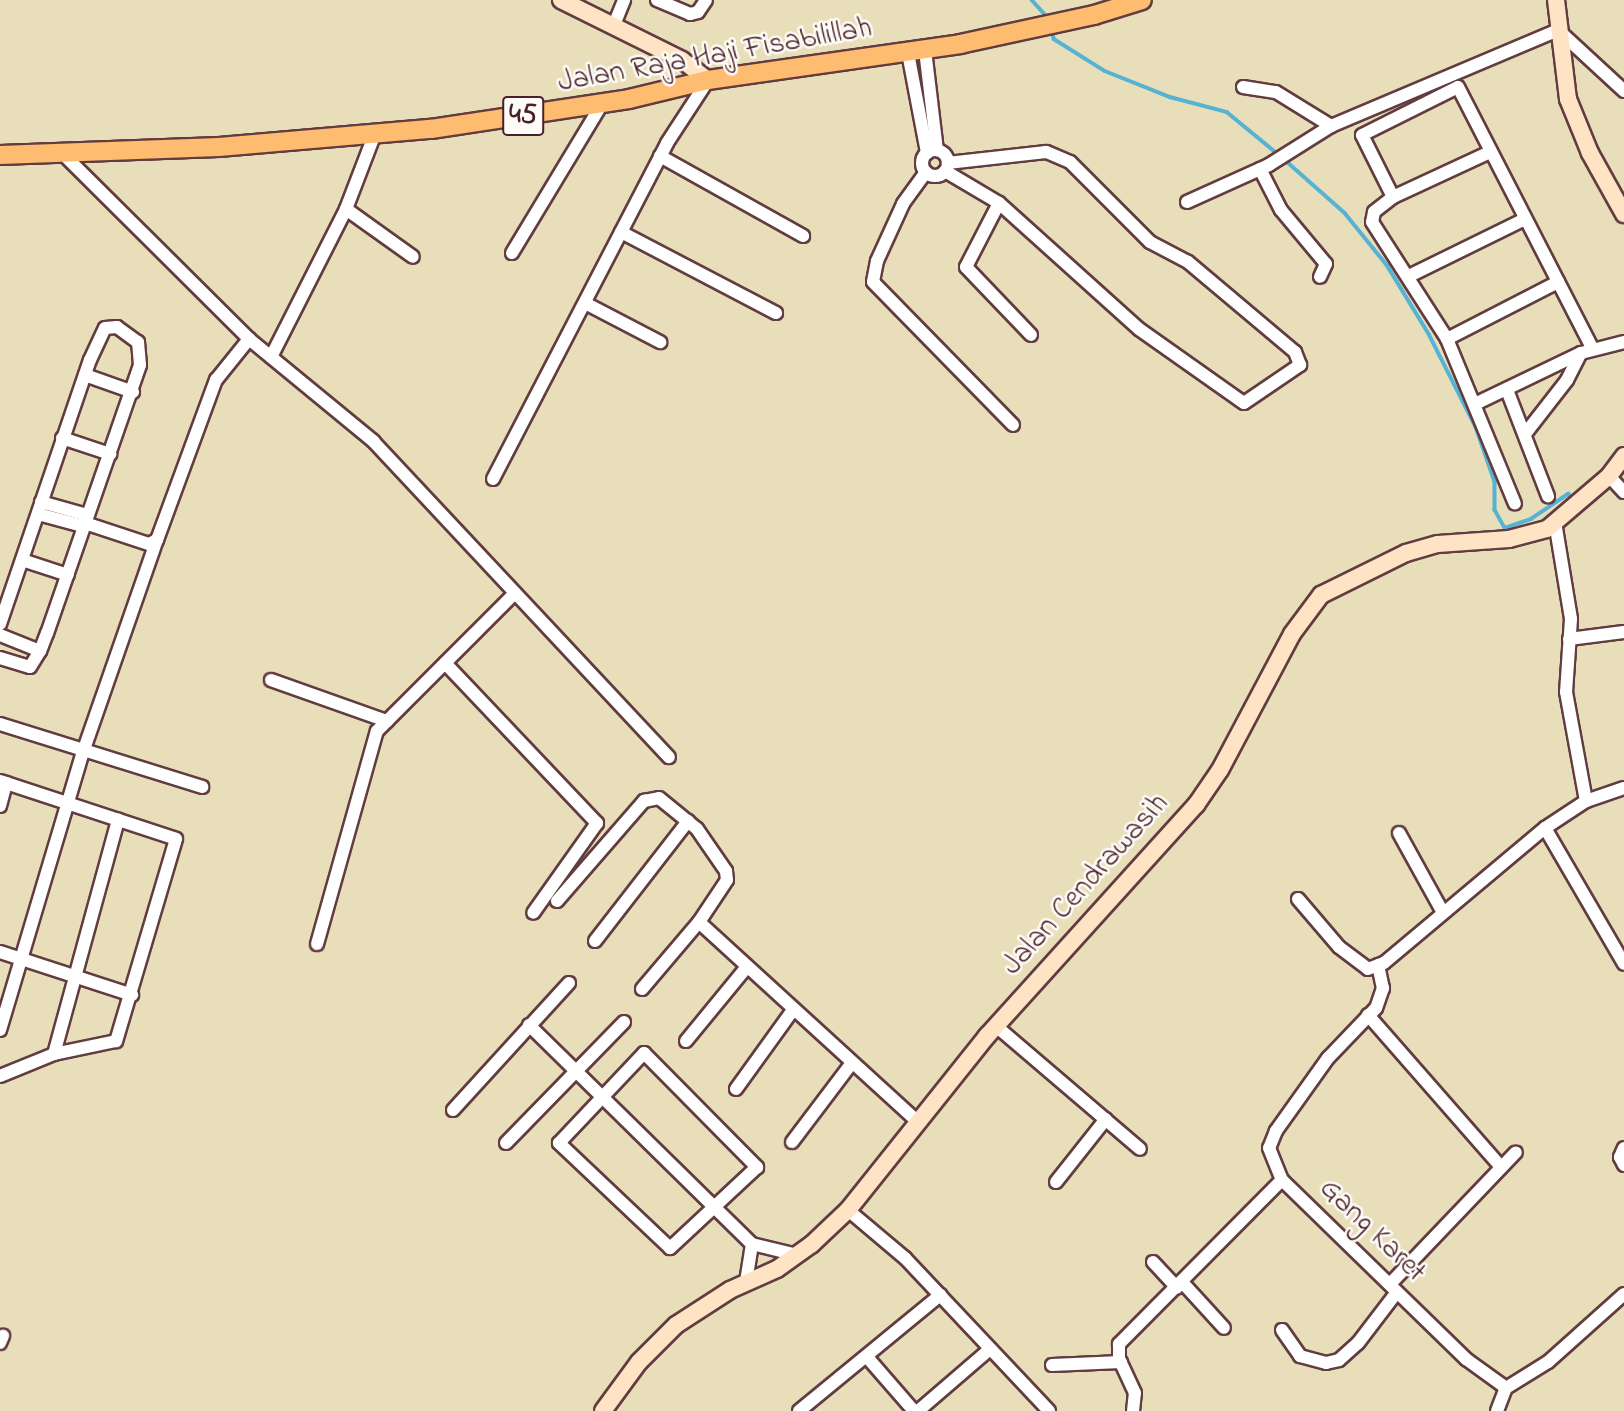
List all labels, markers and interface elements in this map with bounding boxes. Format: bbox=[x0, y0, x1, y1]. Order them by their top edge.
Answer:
street label: Jalan Raja Haji Fisabilillah bbox=[555, 11, 875, 101]
road number: 45 bbox=[502, 92, 544, 140]
street label: Jalan Cendrawasih bbox=[995, 787, 1177, 983]
street label: Gang Karet bbox=[1311, 1171, 1433, 1291]

